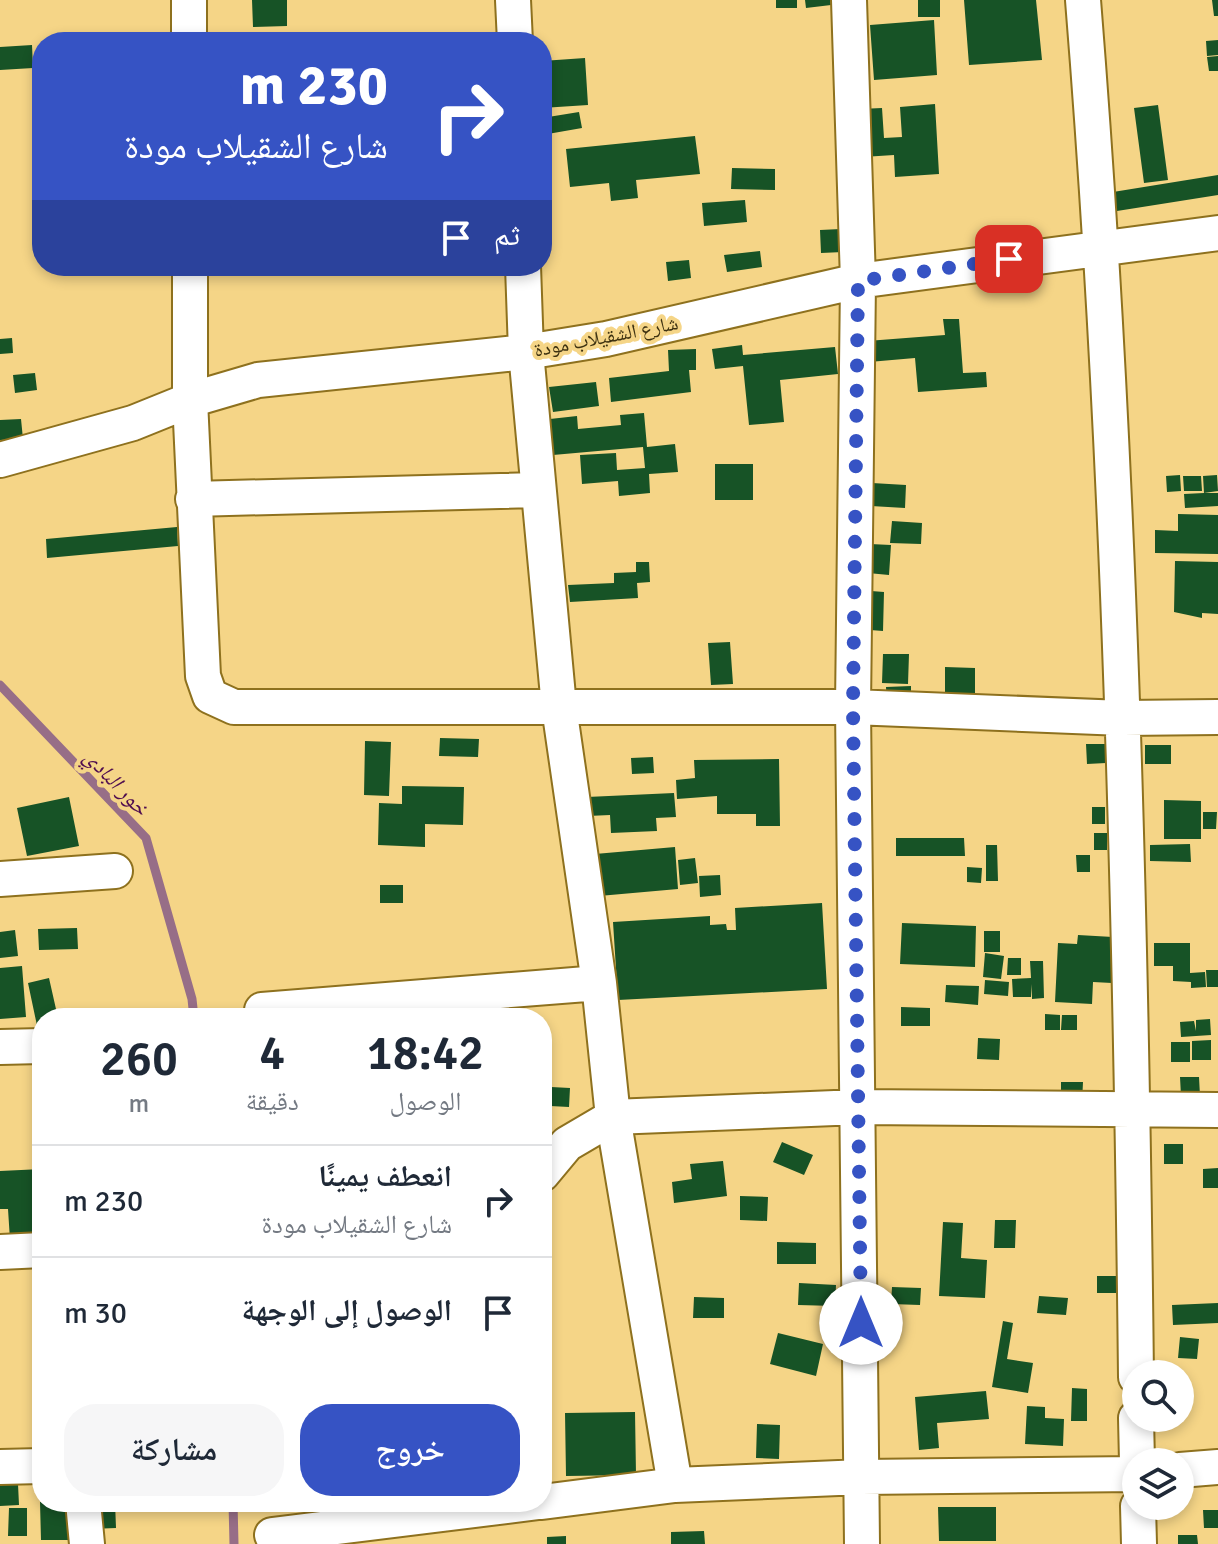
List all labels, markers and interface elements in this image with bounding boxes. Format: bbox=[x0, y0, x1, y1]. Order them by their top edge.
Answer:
text: 230 m bbox=[240, 51, 388, 120]
icon: right bbox=[416, 64, 520, 168]
text: شارع الشقيلاب مودة bbox=[124, 124, 388, 169]
icon: arrive bbox=[434, 216, 478, 260]
text: ثم bbox=[494, 217, 520, 254]
pin bbox=[975, 225, 1043, 293]
icon: arrive bbox=[987, 237, 1031, 281]
street label: شارع الشقيلاب مودة bbox=[532, 310, 680, 363]
water label: خور البادي bbox=[76, 743, 156, 825]
text: 4 bbox=[259, 1024, 285, 1083]
text: 18:42 bbox=[367, 1024, 484, 1083]
text: 260 bbox=[100, 1030, 178, 1089]
text: دقيقة bbox=[246, 1086, 299, 1118]
text: الوصول bbox=[389, 1086, 461, 1118]
text: m bbox=[129, 1088, 149, 1120]
text: انعطف يمينًا bbox=[318, 1158, 452, 1195]
icon: right bbox=[476, 1179, 520, 1223]
text: 230 m bbox=[64, 1183, 143, 1220]
text: شارع الشقيلاب مودة bbox=[261, 1209, 452, 1241]
position arrow bbox=[819, 1281, 903, 1365]
icon: arrive bbox=[476, 1291, 520, 1335]
text: الوصول إلى الوجهة bbox=[242, 1292, 452, 1329]
text: 30 m bbox=[64, 1295, 127, 1332]
map controls bbox=[1122, 1360, 1194, 1520]
button: search bbox=[1122, 1360, 1194, 1432]
button: مشاركة bbox=[64, 1404, 284, 1496]
button: خروج bbox=[300, 1404, 520, 1496]
button: layers bbox=[1122, 1448, 1194, 1520]

